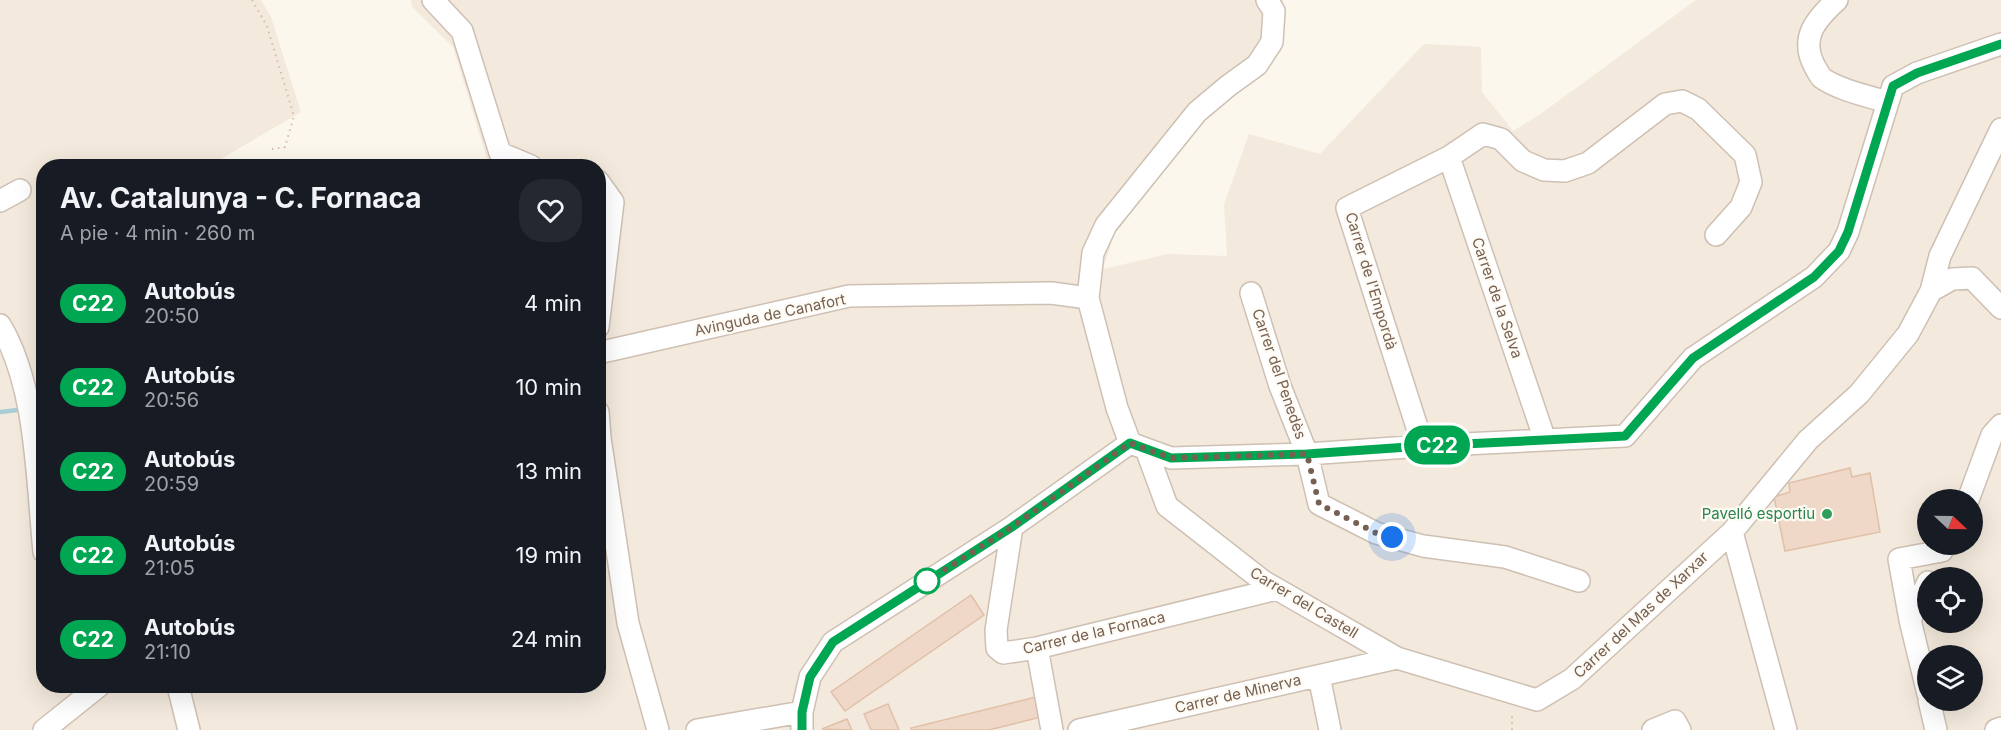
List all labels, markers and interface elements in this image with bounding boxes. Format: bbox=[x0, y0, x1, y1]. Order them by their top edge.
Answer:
button: heart bbox=[519, 179, 582, 242]
text: Av. Catalunya - C. Fornaca bbox=[60, 181, 422, 215]
street label: Carrer de l'Empordà bbox=[1342, 210, 1401, 352]
text: A pie · 4 min · 260 m bbox=[60, 221, 255, 245]
street label: Carrer de la Selva bbox=[1468, 235, 1527, 361]
text: Autobús bbox=[144, 278, 235, 304]
street label: Avinguda de Canafort bbox=[693, 289, 847, 340]
text: 4 min bbox=[524, 290, 582, 316]
text: C22 bbox=[72, 291, 114, 316]
text: 20:50 bbox=[144, 304, 199, 328]
street label: Carrer del Penedès bbox=[1248, 306, 1311, 442]
text: Autobús bbox=[144, 362, 235, 388]
text: 10 min bbox=[515, 374, 582, 400]
text: C22 bbox=[72, 375, 114, 400]
text: 20:56 bbox=[144, 388, 199, 412]
line badge: C22 bbox=[1402, 426, 1472, 464]
text: C22 bbox=[1416, 433, 1458, 458]
text: Autobús bbox=[144, 446, 235, 472]
text: 13 min bbox=[516, 458, 582, 484]
text: C22 bbox=[72, 459, 114, 484]
text: 20:59 bbox=[144, 472, 199, 496]
north arrow bbox=[1917, 489, 1983, 555]
map controls bbox=[1917, 489, 1983, 711]
place label: Pavelló esportiu bbox=[1702, 504, 1815, 523]
marker: Pavelló esportiu bbox=[1820, 507, 1834, 521]
your location bbox=[1377, 522, 1407, 552]
text: Autobús bbox=[144, 530, 235, 556]
text: 19 min bbox=[516, 542, 582, 568]
text: C22 bbox=[72, 543, 114, 568]
street label: Carrer del Mas de Xarxar bbox=[1569, 547, 1712, 682]
text: 21:05 bbox=[144, 556, 195, 580]
street label: Carrer del Castell bbox=[1247, 563, 1362, 642]
button: locate bbox=[1917, 567, 1983, 633]
unlabelled marker bbox=[914, 568, 940, 594]
street label: Carrer de la Fornaca bbox=[1021, 607, 1167, 658]
text: Autobús bbox=[144, 614, 235, 640]
text: 24 min bbox=[511, 626, 582, 652]
text: C22 bbox=[72, 627, 114, 652]
text: 21:10 bbox=[144, 640, 191, 664]
button: layers bbox=[1917, 645, 1983, 711]
street label: Carrer de Minerva bbox=[1173, 670, 1303, 717]

